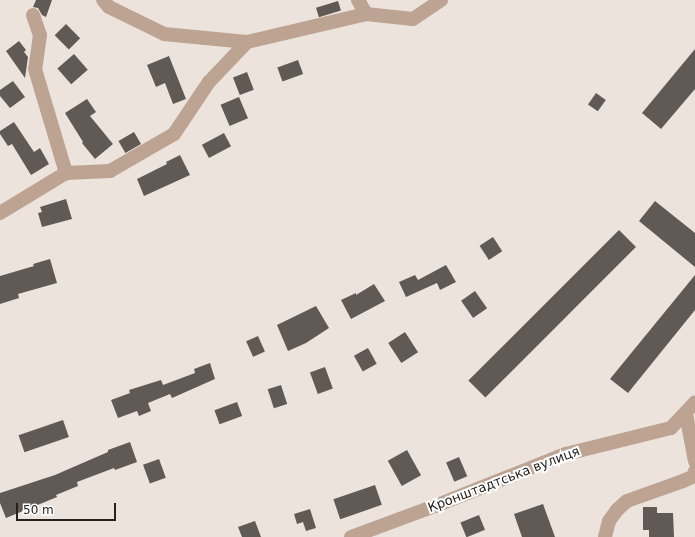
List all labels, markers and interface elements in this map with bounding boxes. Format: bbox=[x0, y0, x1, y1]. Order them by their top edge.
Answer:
street label: Кронштадтська вулиця bbox=[426, 444, 582, 516]
scale bar bbox=[18, 495, 118, 521]
text: 50 m bbox=[23, 503, 54, 517]

